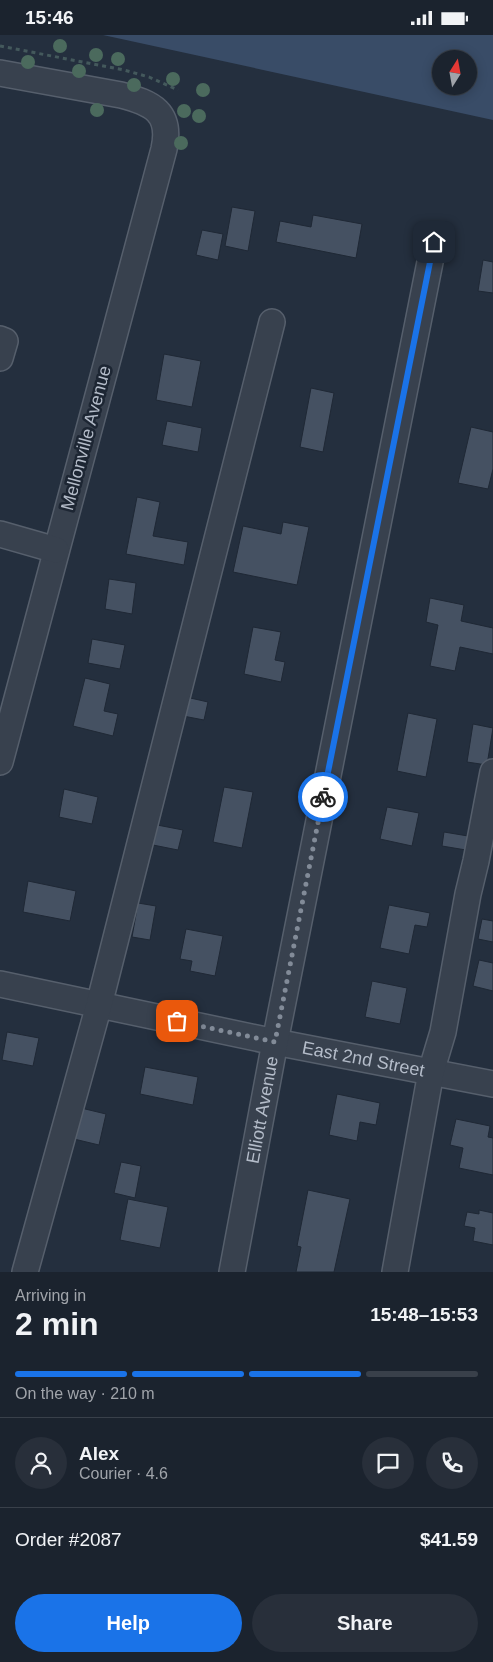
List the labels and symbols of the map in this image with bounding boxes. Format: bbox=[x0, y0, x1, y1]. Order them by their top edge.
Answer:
north arrow bbox=[432, 50, 478, 95]
pin bbox=[413, 221, 455, 263]
street label: Mellonville Avenue bbox=[57, 364, 115, 512]
courier bbox=[298, 772, 348, 822]
pin bbox=[156, 1000, 198, 1042]
street label: East 2nd Street bbox=[300, 1037, 426, 1081]
street label: Elliott Avenue bbox=[242, 1054, 282, 1165]

